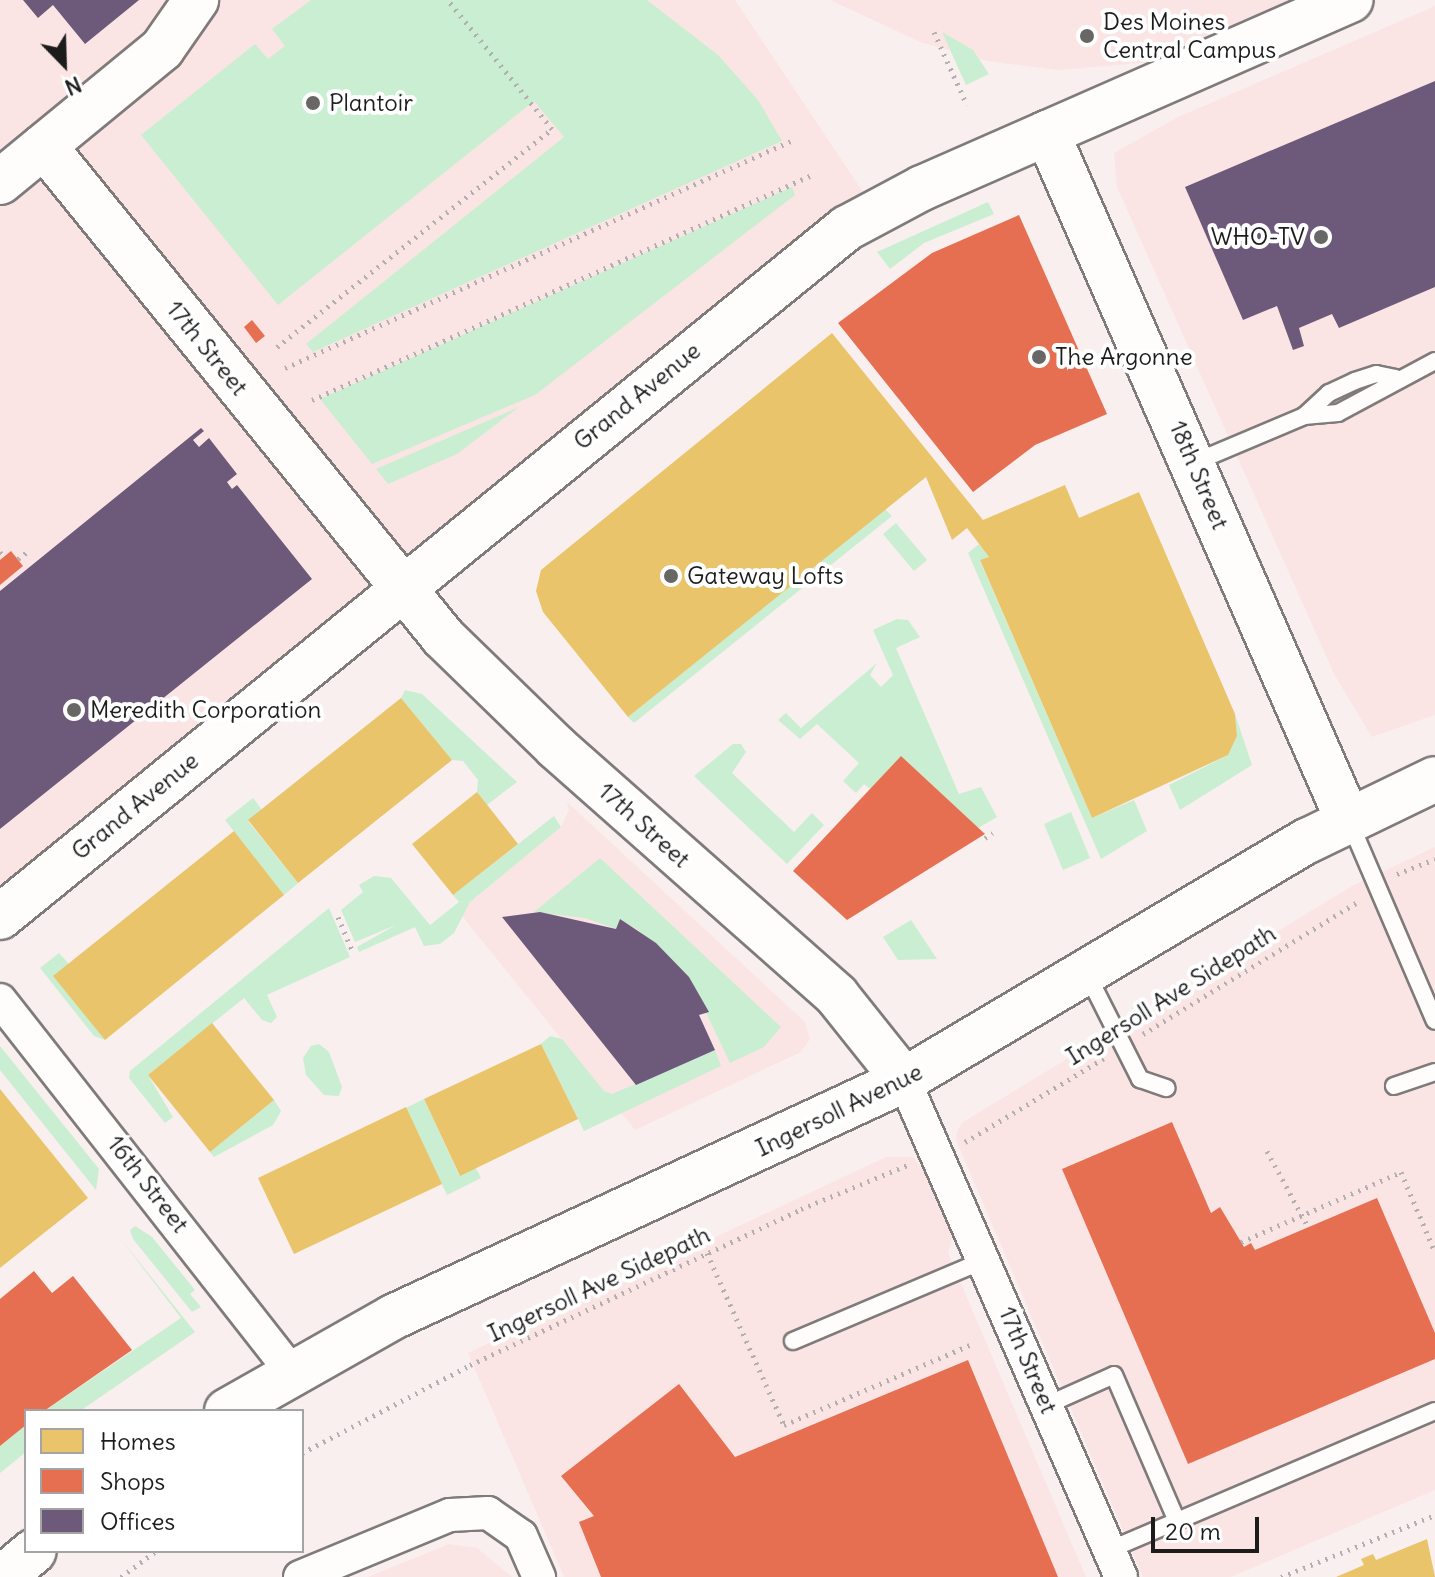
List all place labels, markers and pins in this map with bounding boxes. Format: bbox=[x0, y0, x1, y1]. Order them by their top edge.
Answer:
place label: Des Moines Central Campus bbox=[1103, 8, 1276, 64]
marker: Des Moines Central Campus bbox=[1078, 27, 1096, 45]
place label: Plantoir bbox=[329, 89, 413, 117]
marker: Plantoir bbox=[304, 94, 322, 112]
place label: WHO-TV bbox=[1211, 223, 1305, 251]
marker: WHO-TV bbox=[1312, 228, 1330, 246]
place label: The Argonne bbox=[1055, 343, 1193, 371]
marker: The Argonne bbox=[1030, 348, 1048, 366]
place label: Gateway Lofts bbox=[687, 562, 844, 590]
marker: Gateway Lofts bbox=[662, 567, 680, 585]
place label: Meredith Corporation bbox=[90, 696, 321, 724]
marker: Meredith Corporation bbox=[65, 701, 83, 719]

